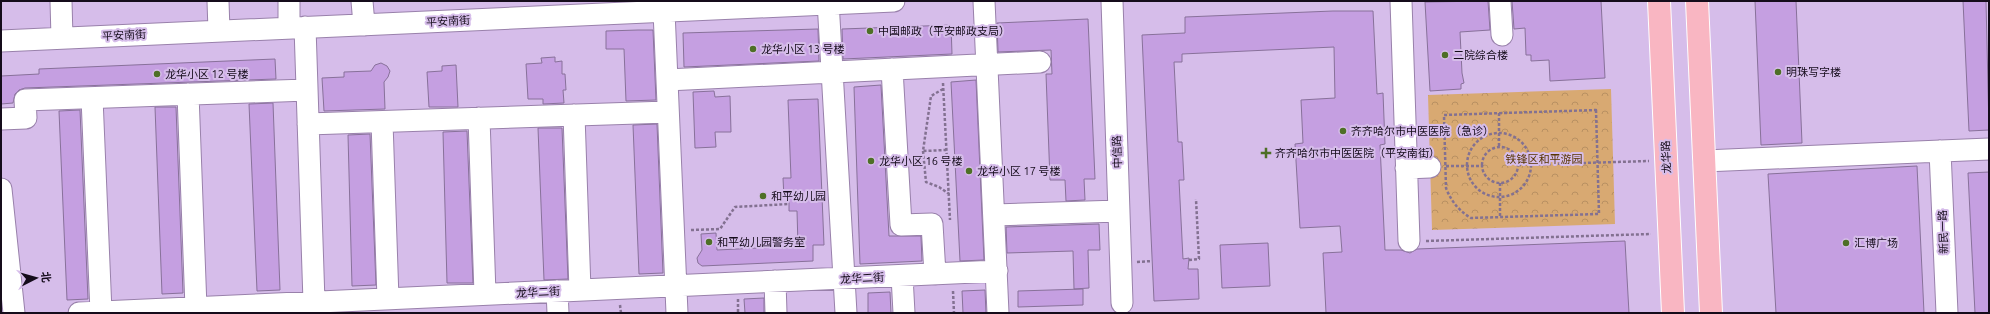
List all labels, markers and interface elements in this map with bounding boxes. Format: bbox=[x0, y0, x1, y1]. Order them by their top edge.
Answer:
street label: 平安南街 bbox=[426, 14, 470, 28]
place label: 中国邮政（平安邮政支局） bbox=[878, 25, 1010, 37]
marker: 中国邮政（平安邮政支局） bbox=[865, 26, 875, 36]
street label: 平安南街 bbox=[102, 28, 146, 42]
place label: 龙华小区 13 号楼 bbox=[761, 43, 844, 55]
marker: 龙华小区 13 号楼 bbox=[748, 44, 758, 54]
place label: 二院综合楼 bbox=[1453, 49, 1508, 61]
marker: 二院综合楼 bbox=[1440, 50, 1450, 60]
place label: 明珠写字楼 bbox=[1786, 66, 1841, 78]
marker: 明珠写字楼 bbox=[1773, 67, 1783, 77]
place label: 龙华小区 12 号楼 bbox=[165, 68, 248, 80]
marker: 龙华小区 12 号楼 bbox=[152, 69, 162, 79]
place label: 齐齐哈尔市中医医院（急诊） bbox=[1351, 125, 1494, 137]
marker: 齐齐哈尔市中医医院（急诊） bbox=[1338, 126, 1348, 136]
street label: 中信路 bbox=[1110, 135, 1124, 169]
street label: 龙华路 bbox=[1659, 140, 1673, 174]
marker: 齐齐哈尔市中医医院（平安南街） bbox=[1260, 147, 1272, 159]
place label: 齐齐哈尔市中医医院（平安南街） bbox=[1275, 147, 1440, 159]
park label: 铁锋区和平游园 bbox=[1506, 153, 1583, 165]
place label: 龙华小区 16 号楼 bbox=[879, 155, 962, 167]
marker: 龙华小区 16 号楼 bbox=[866, 156, 876, 166]
place label: 龙华小区 17 号楼 bbox=[977, 165, 1060, 177]
marker: 龙华小区 17 号楼 bbox=[964, 166, 974, 176]
place label: 和平幼儿园 bbox=[771, 190, 826, 202]
marker: 和平幼儿园 bbox=[758, 191, 768, 201]
street label: 新民一路 bbox=[1936, 210, 1950, 254]
place label: 和平幼儿园警务室 bbox=[717, 236, 805, 248]
marker: 和平幼儿园警务室 bbox=[704, 237, 714, 247]
place label: 汇博广场 bbox=[1854, 237, 1898, 249]
marker: 汇博广场 bbox=[1841, 238, 1851, 248]
north arrow bbox=[16, 258, 56, 298]
text: 北 bbox=[39, 271, 52, 283]
street label: 龙华二街 bbox=[840, 271, 884, 285]
street label: 龙华二街 bbox=[516, 285, 560, 299]

